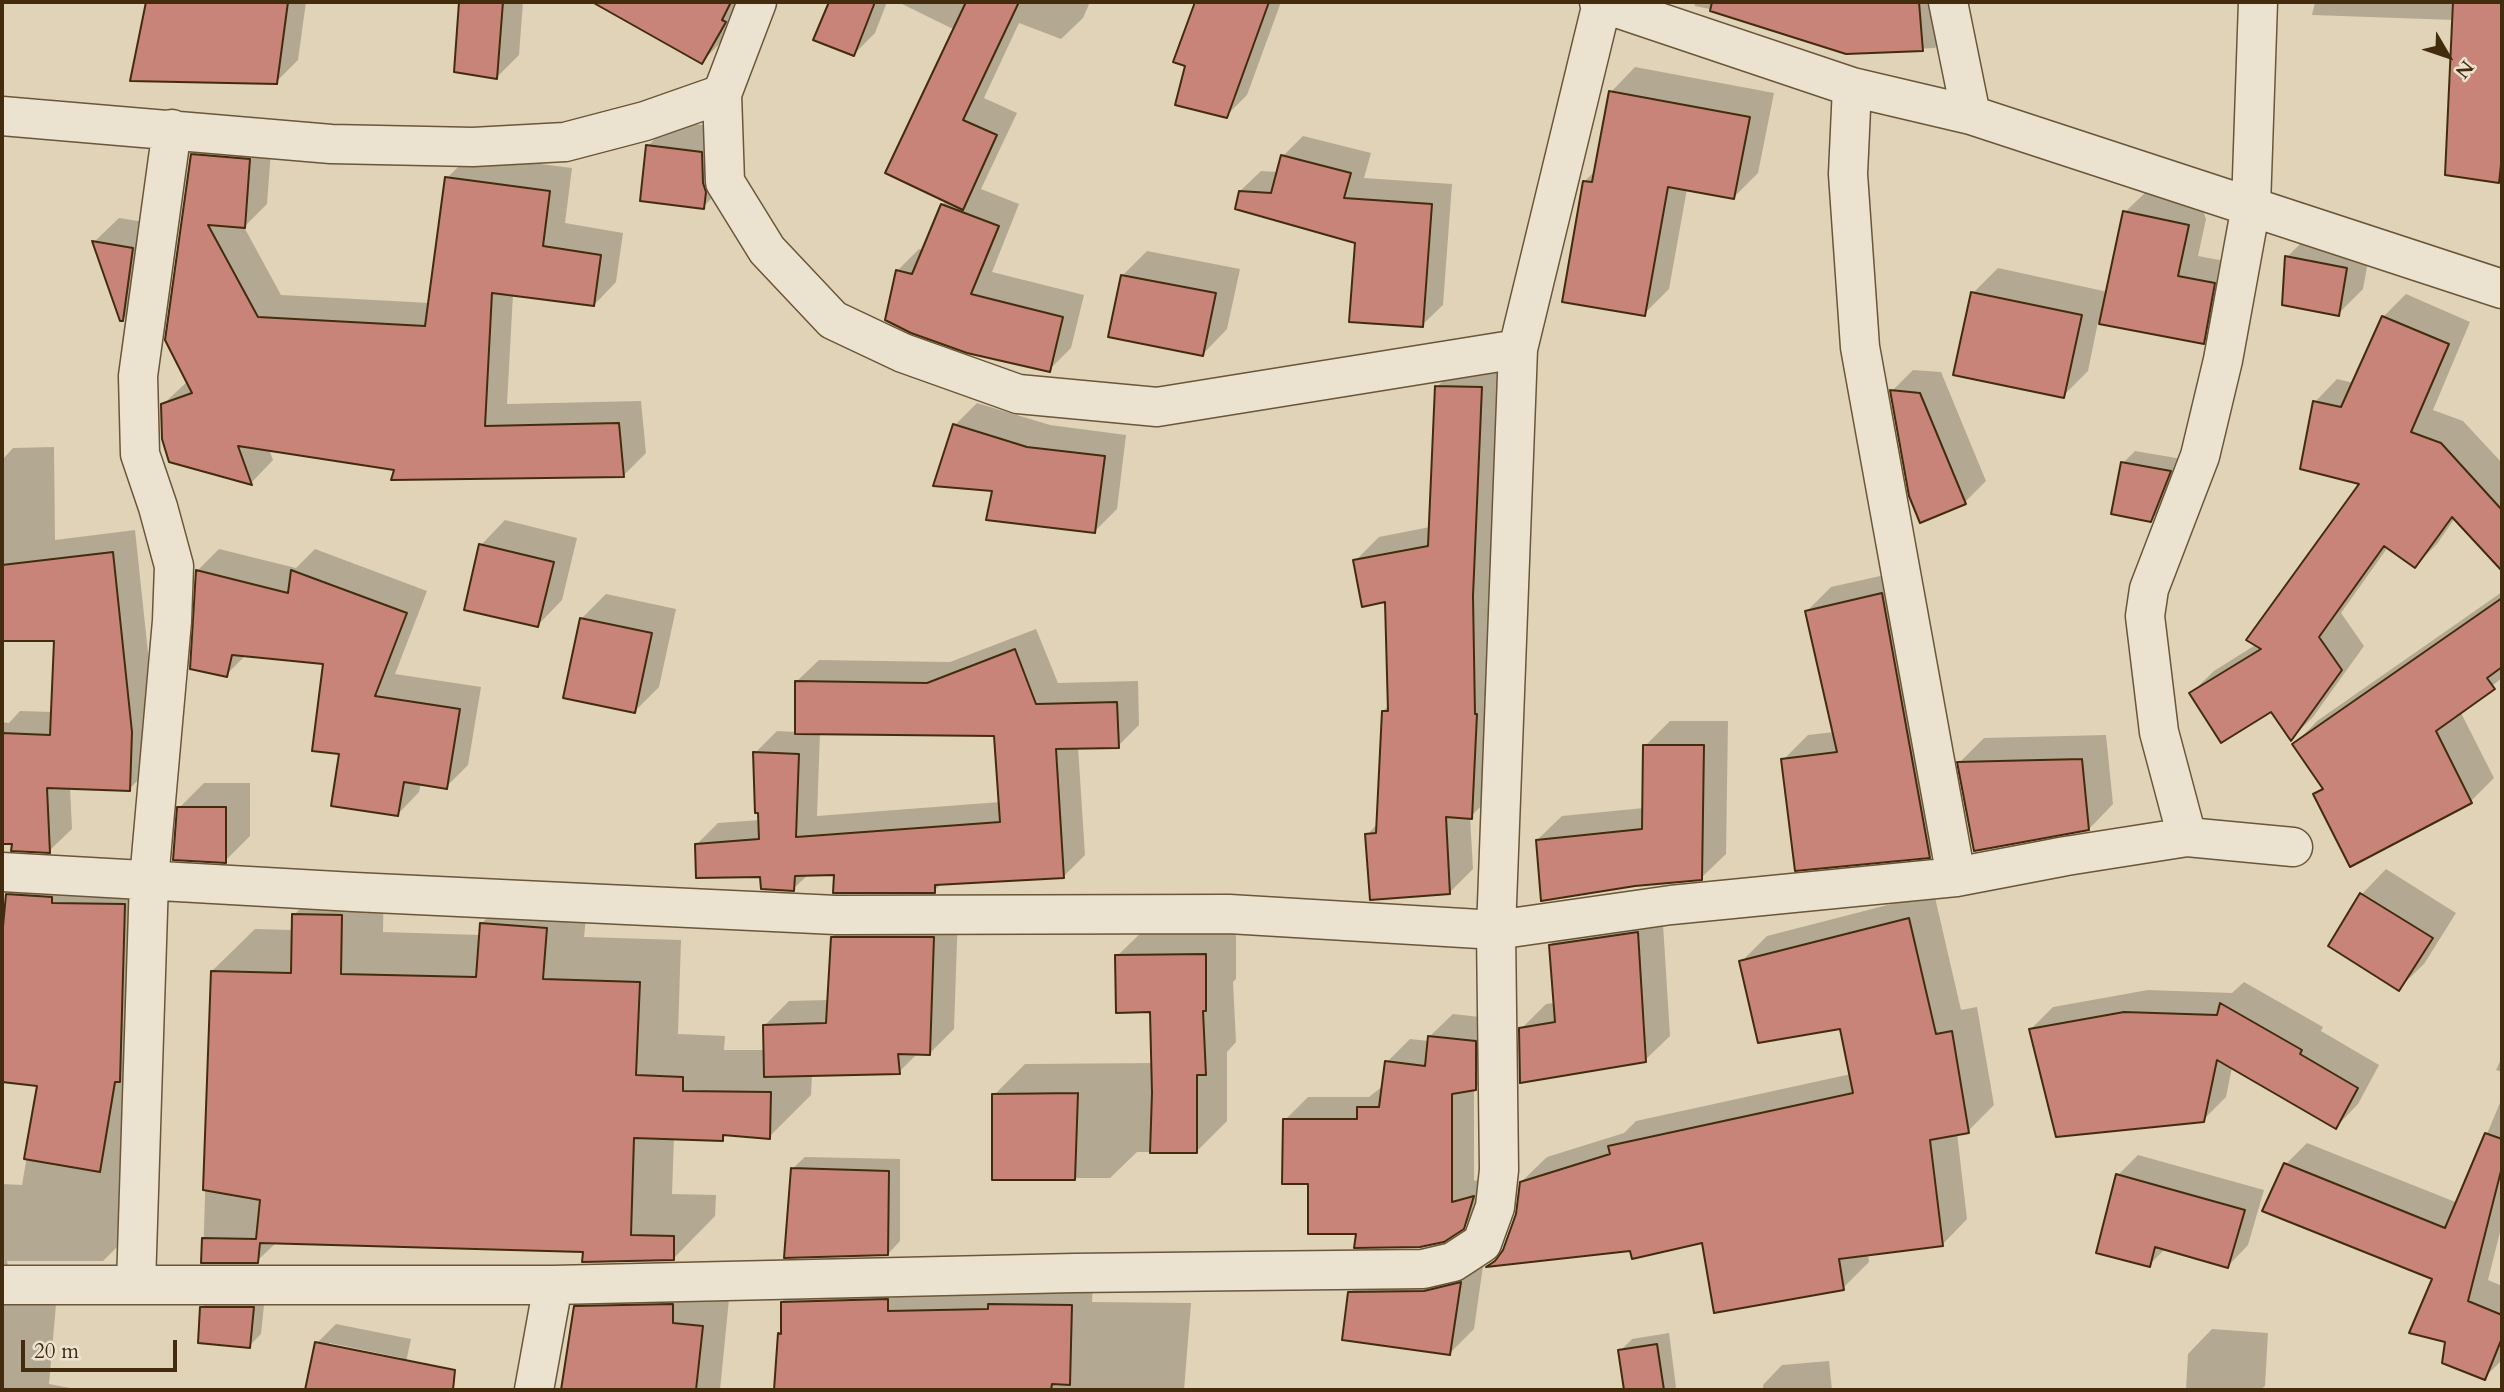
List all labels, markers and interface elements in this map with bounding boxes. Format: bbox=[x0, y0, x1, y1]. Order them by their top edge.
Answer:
north arrow bbox=[2413, 21, 2483, 91]
text: N bbox=[2449, 55, 2480, 84]
scale bar bbox=[24, 1326, 180, 1370]
text: 20 m bbox=[34, 1337, 79, 1366]

